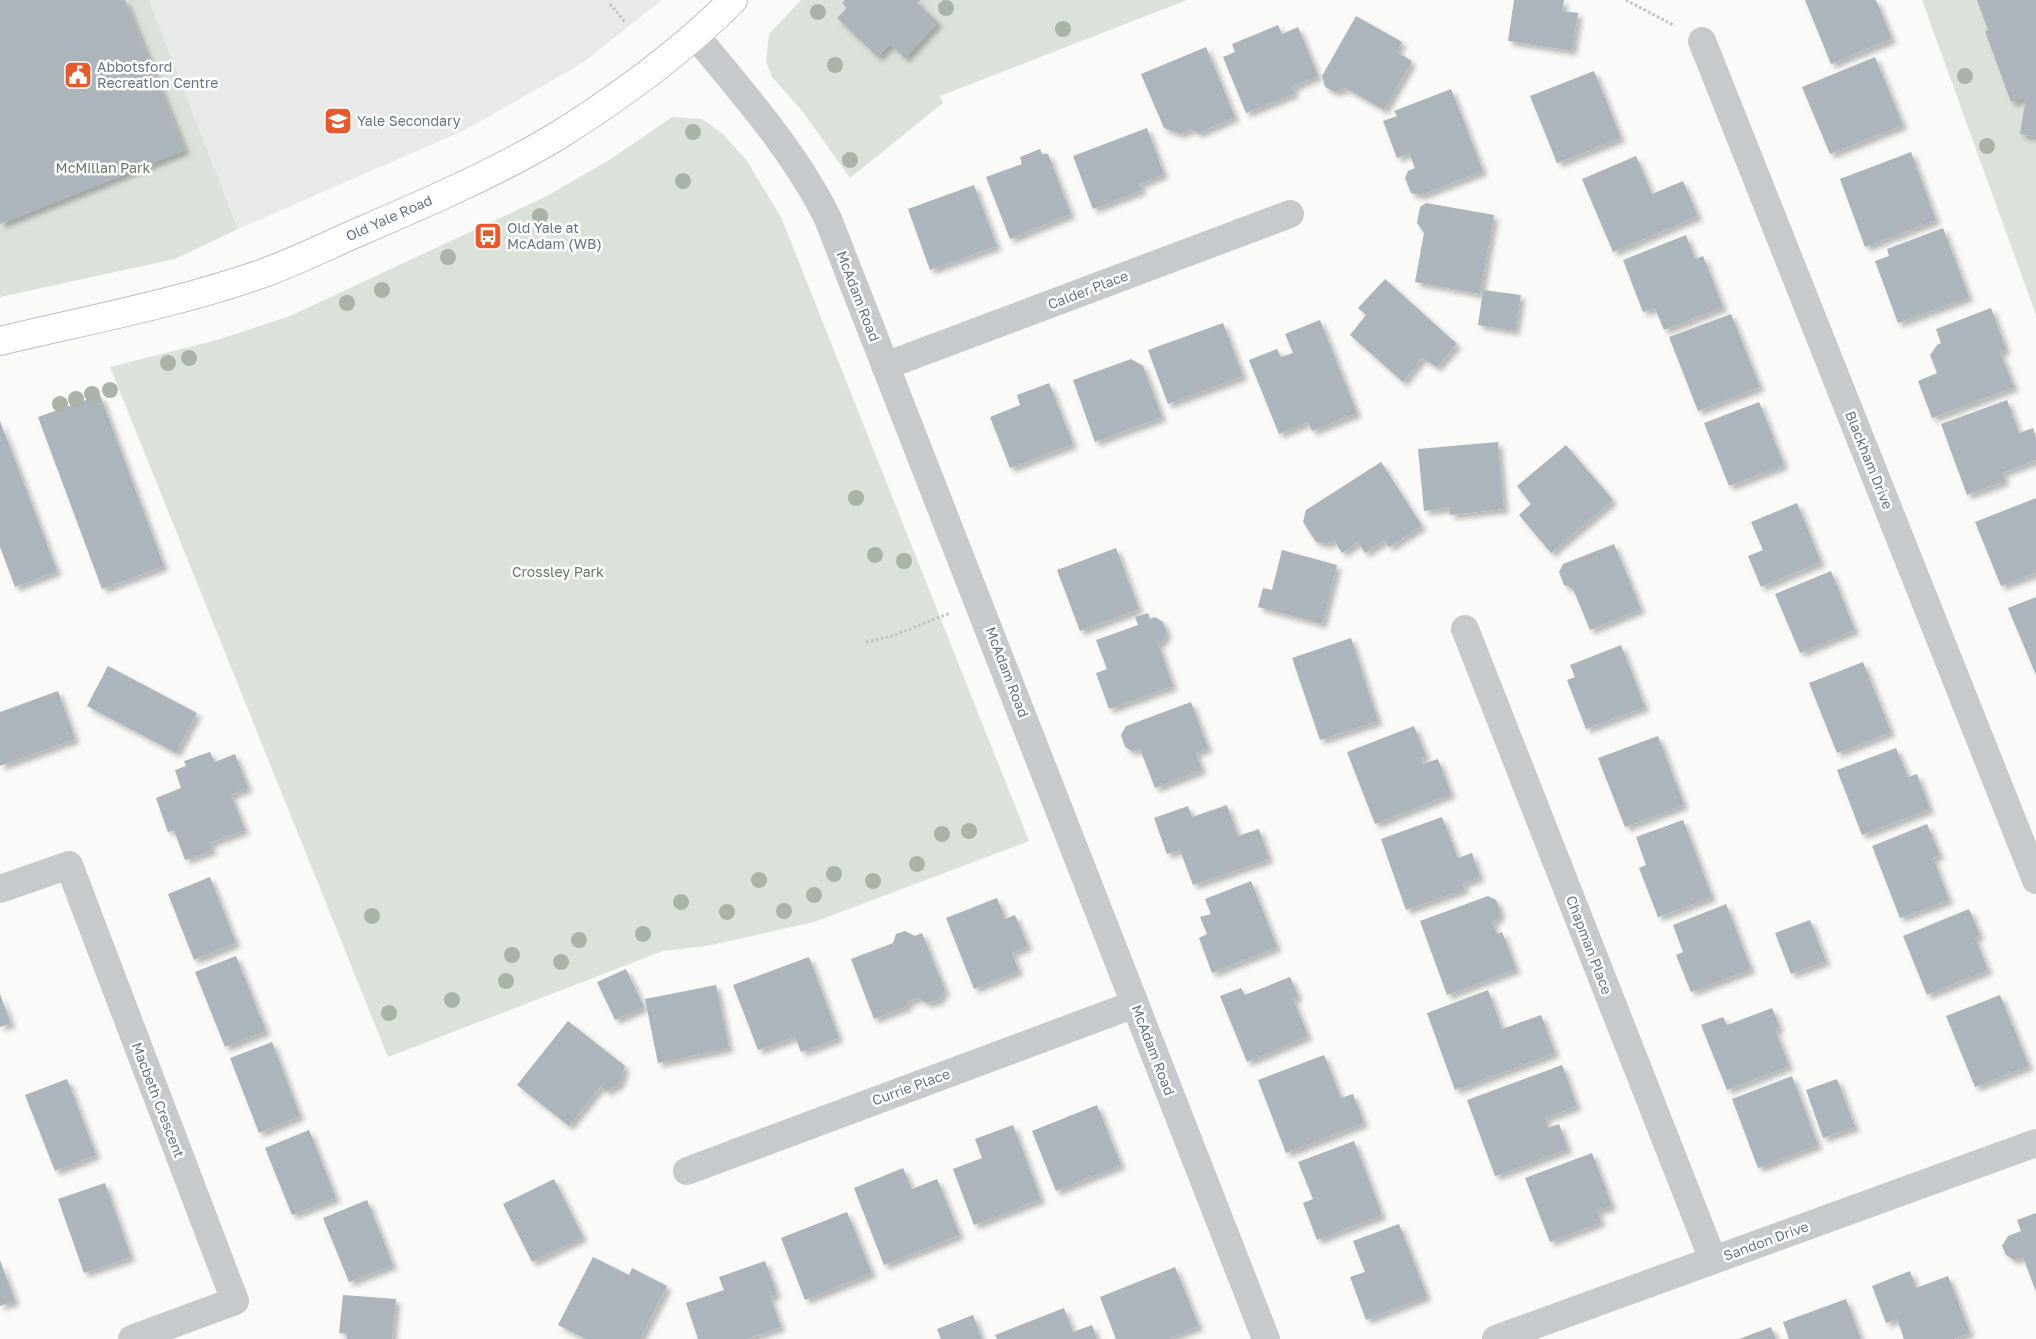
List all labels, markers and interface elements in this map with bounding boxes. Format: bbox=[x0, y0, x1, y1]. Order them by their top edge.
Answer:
place label: Abbotsford Recreation Centre bbox=[97, 58, 218, 91]
public building icon: Abbotsford Recreation Centre bbox=[63, 60, 93, 90]
school or university icon: Yale Secondary bbox=[323, 106, 353, 136]
place label: Yale Secondary bbox=[357, 112, 461, 129]
park label: McMillan Park bbox=[56, 159, 150, 176]
street label: Old Yale Road bbox=[343, 191, 435, 244]
place label: Old Yale at McAdam (WB) bbox=[507, 219, 602, 252]
bus stop icon: Old Yale at McAdam (WB) bbox=[473, 221, 503, 251]
street label: McAdam Road bbox=[833, 248, 884, 344]
street label: Calder Place bbox=[1045, 266, 1130, 313]
street label: Blackham Drive bbox=[1842, 408, 1897, 511]
park label: Crossley Park bbox=[512, 563, 604, 580]
street label: McAdam Road bbox=[982, 624, 1033, 720]
street label: Chapman Place bbox=[1563, 893, 1616, 997]
street label: McAdam Road bbox=[1128, 1002, 1179, 1098]
street label: Macbeth Crescent bbox=[129, 1040, 188, 1160]
street label: Currie Place bbox=[870, 1065, 952, 1108]
street label: Sandon Drive bbox=[1721, 1217, 1811, 1264]

